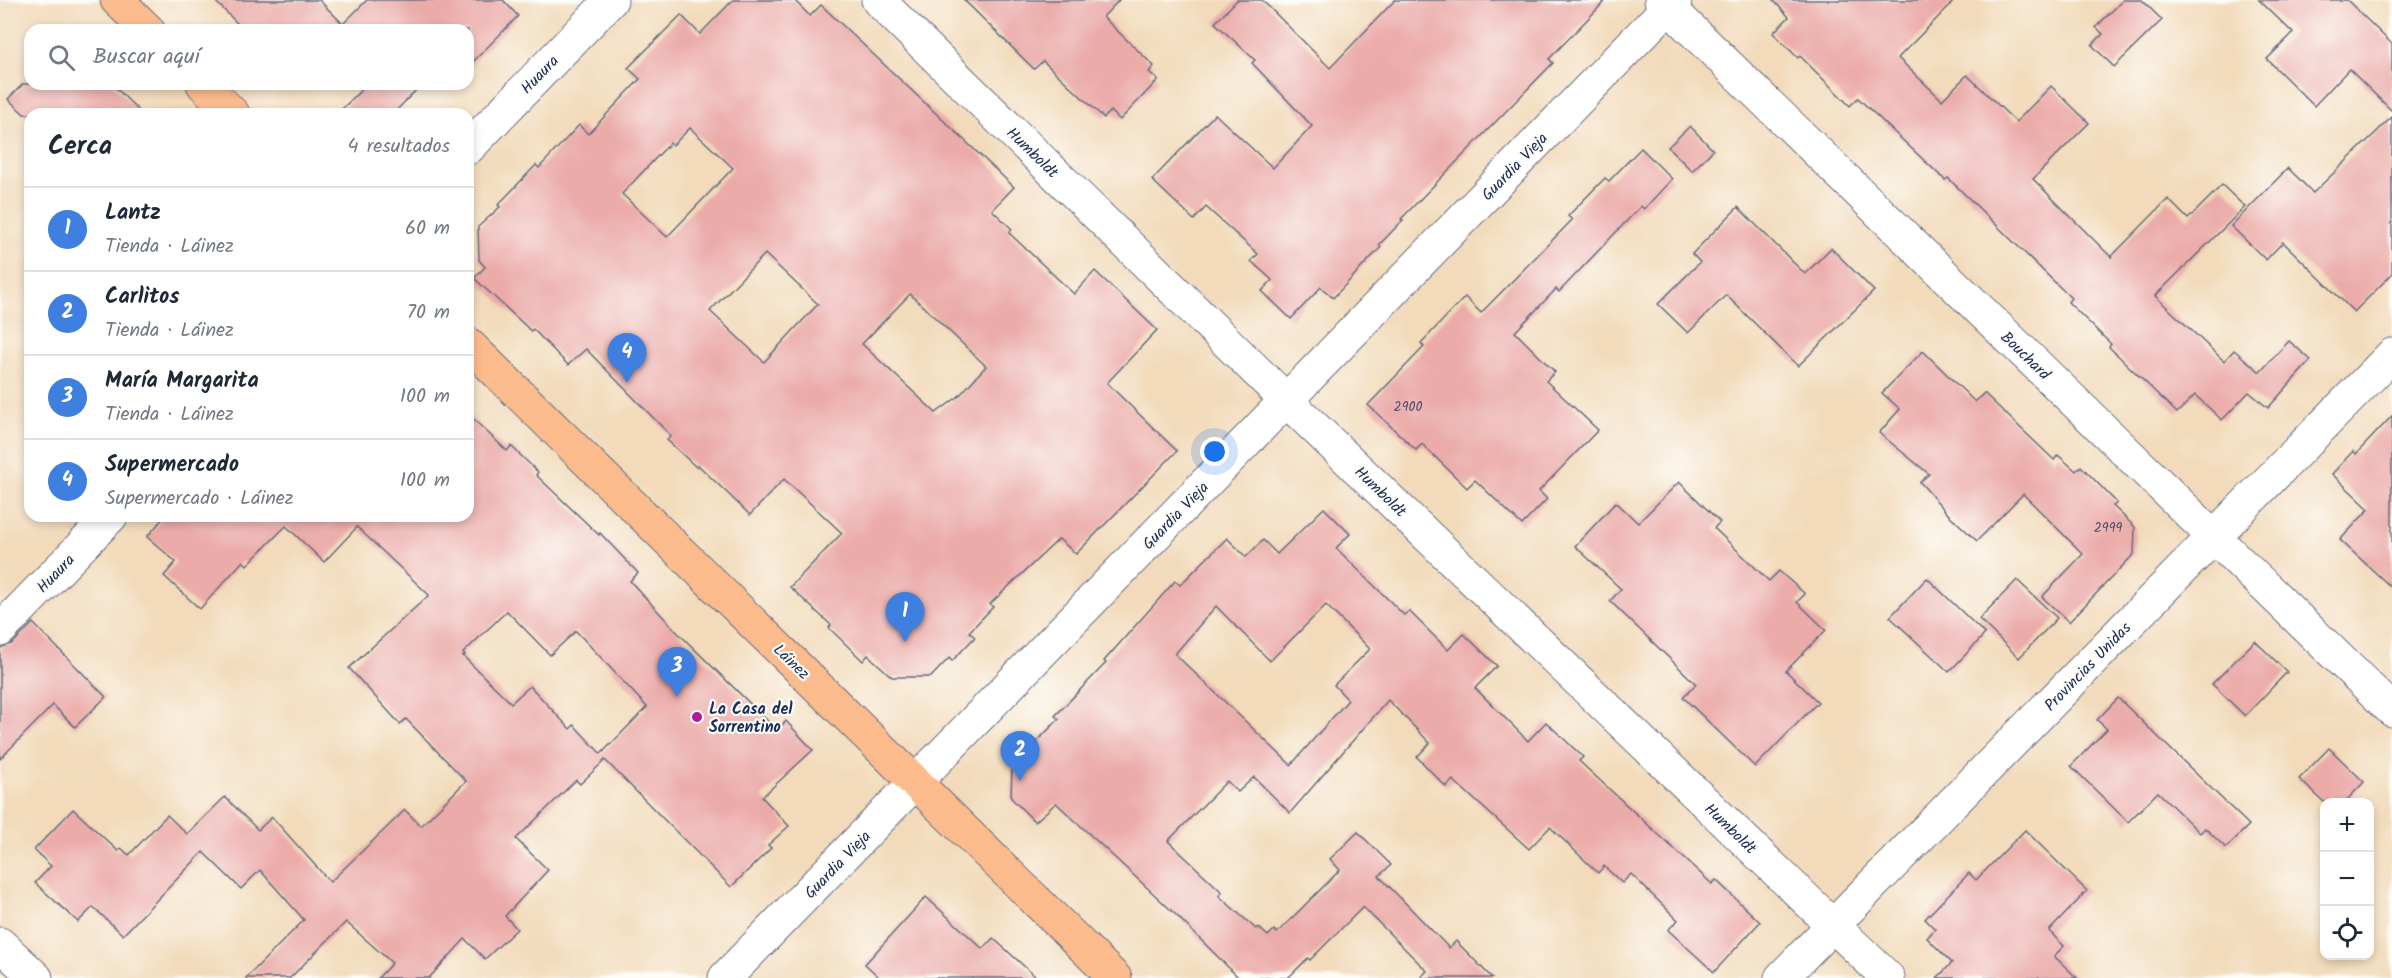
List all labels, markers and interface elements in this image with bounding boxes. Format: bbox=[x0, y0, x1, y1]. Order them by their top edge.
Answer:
search box bbox=[24, 24, 474, 90]
text: Buscar aquí bbox=[93, 40, 200, 75]
icon: search bbox=[45, 41, 78, 74]
street label: Huaura bbox=[515, 50, 565, 100]
street label: Humboldt bbox=[1000, 122, 1065, 185]
text: Cerca bbox=[48, 126, 112, 168]
street label: Guardia Vieja bbox=[1476, 127, 1554, 207]
text: 4 resultados bbox=[348, 131, 450, 163]
text: Lantz bbox=[105, 196, 161, 231]
text: 1 bbox=[64, 213, 71, 245]
text: 60 m bbox=[405, 213, 450, 245]
text: Tienda · Láinez bbox=[105, 231, 234, 263]
text: Carlitos bbox=[105, 280, 180, 315]
text: 2 bbox=[62, 297, 73, 329]
text: 70 m bbox=[407, 297, 450, 329]
text: Tienda · Láinez bbox=[105, 315, 234, 347]
street label: Bouchard bbox=[1994, 326, 2057, 387]
pin: 4 bbox=[608, 334, 646, 383]
text: María Margarita bbox=[105, 364, 259, 399]
text: 3 bbox=[62, 381, 73, 413]
text: 100 m bbox=[400, 381, 450, 413]
house number: 2900 bbox=[1394, 396, 1422, 418]
text: Tienda · Láinez bbox=[105, 399, 234, 431]
your location bbox=[1200, 437, 1229, 466]
text: Supermercado bbox=[105, 448, 239, 483]
street label: Humboldt bbox=[1348, 461, 1413, 524]
text: 4 bbox=[62, 465, 73, 497]
text: 100 m bbox=[400, 465, 450, 497]
street label: Guardia Vieja bbox=[1137, 476, 1215, 556]
text: Supermercado · Láinez bbox=[105, 483, 294, 515]
house number: 2999 bbox=[2094, 517, 2122, 539]
street label: Huaura bbox=[31, 549, 81, 599]
pin: 1 bbox=[886, 592, 924, 642]
street label: Provincias Unidas bbox=[2039, 616, 2138, 718]
street label: Láinez bbox=[767, 638, 815, 686]
pin: 3 bbox=[658, 648, 696, 697]
place label: La Casa del Sorrentino bbox=[709, 697, 793, 740]
marker: La Casa del Sorrentino bbox=[690, 710, 704, 724]
pin: 2 bbox=[1000, 732, 1040, 781]
street label: Humboldt bbox=[1698, 798, 1763, 861]
map controls bbox=[2320, 798, 2374, 960]
button: + bbox=[2320, 798, 2374, 852]
street label: Guardia Vieja bbox=[799, 825, 877, 905]
button: − bbox=[2320, 852, 2374, 906]
button: locate bbox=[2320, 906, 2374, 960]

